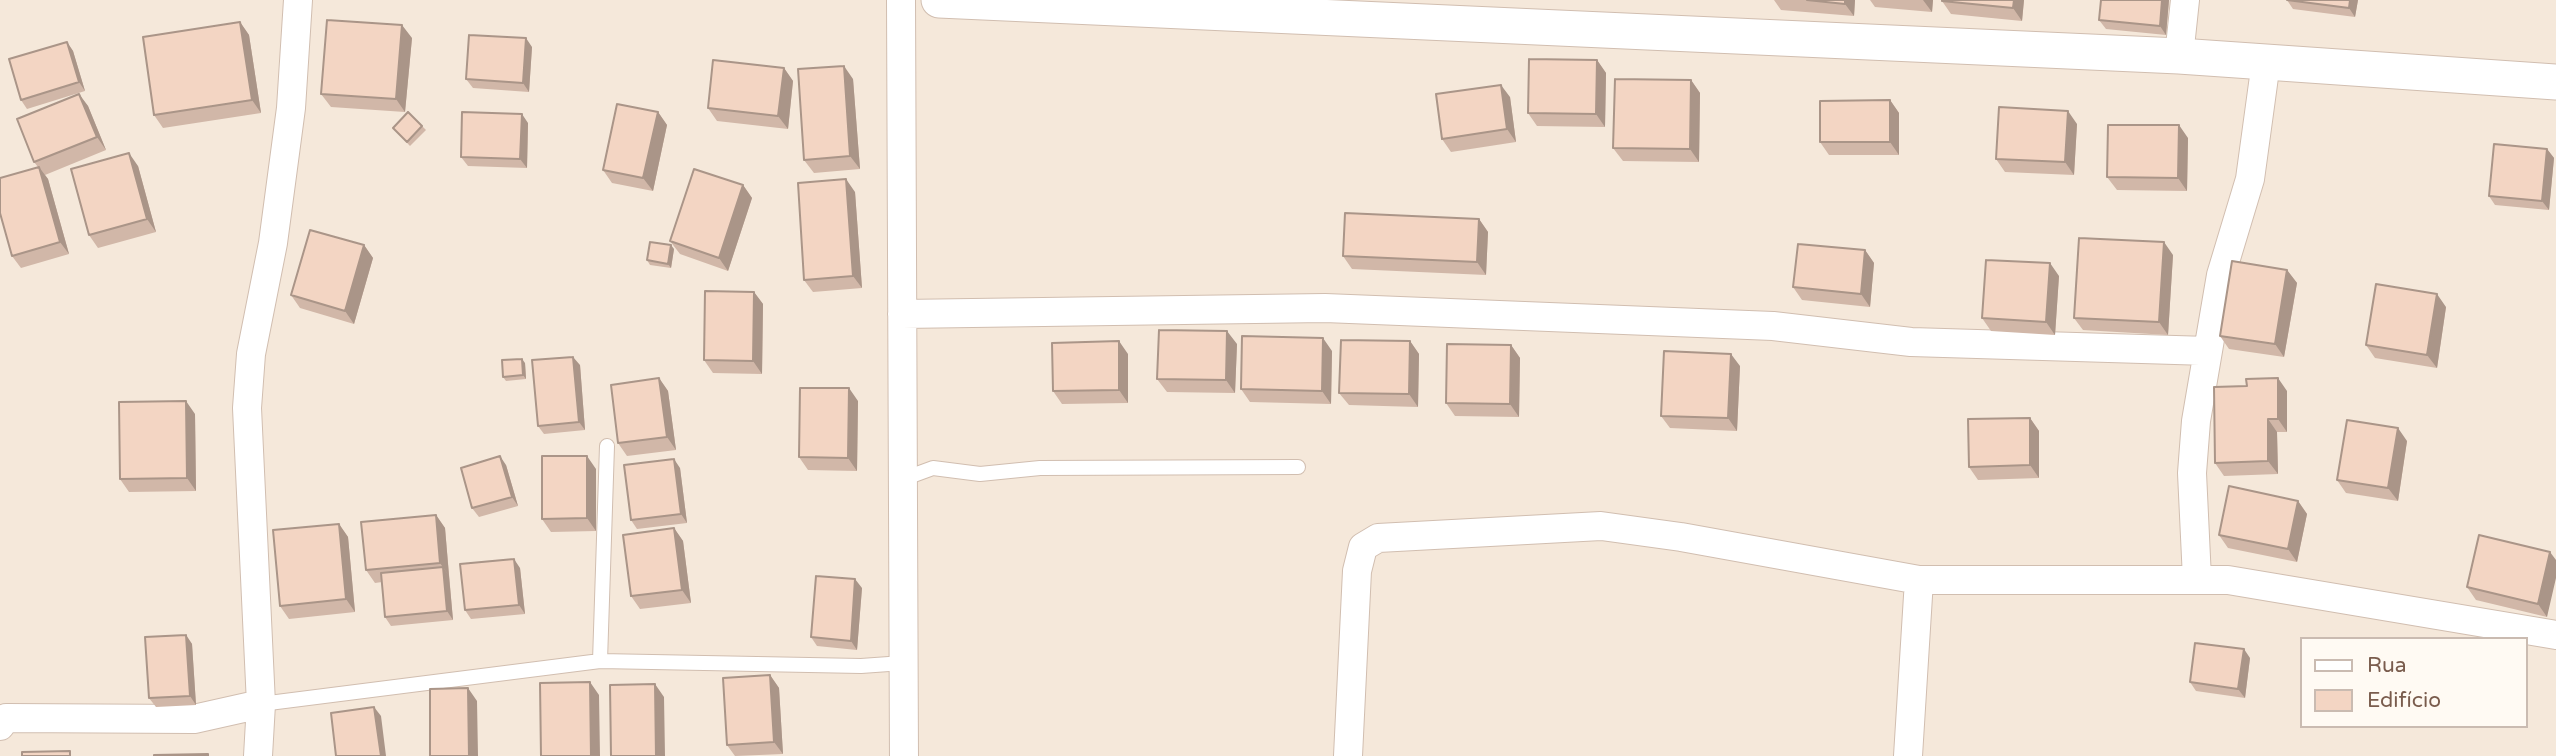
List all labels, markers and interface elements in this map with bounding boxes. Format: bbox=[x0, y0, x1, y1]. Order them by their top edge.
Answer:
legend bbox=[2300, 637, 2528, 728]
text: Rua bbox=[2367, 653, 2407, 678]
text: Edifício bbox=[2367, 688, 2441, 713]

